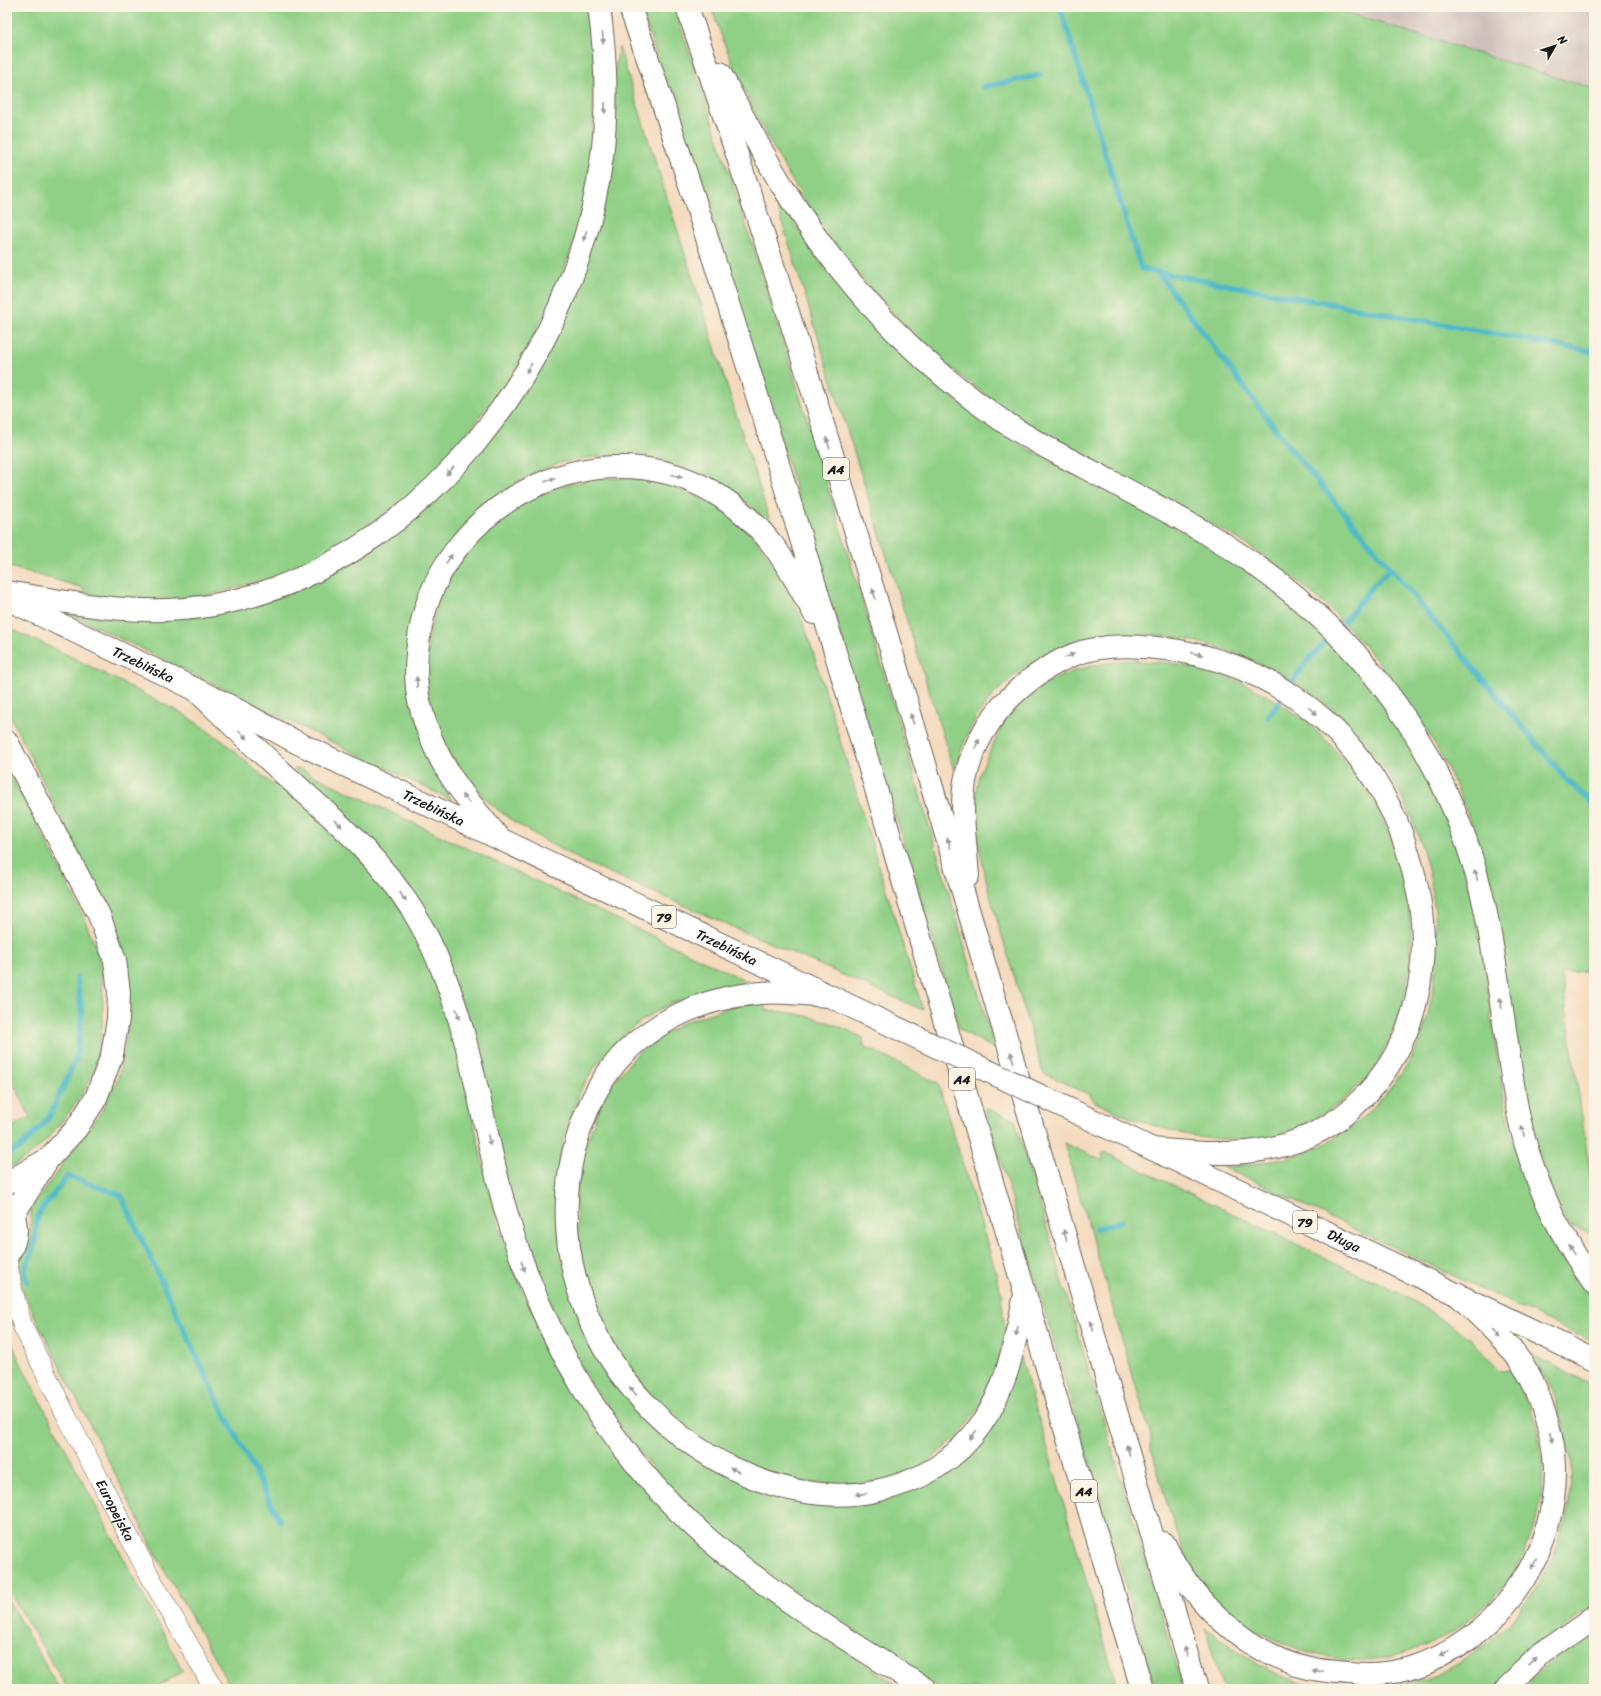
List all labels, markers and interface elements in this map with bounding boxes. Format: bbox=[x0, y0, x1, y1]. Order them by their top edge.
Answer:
north arrow bbox=[1535, 26, 1575, 66]
text: N bbox=[1552, 30, 1572, 49]
one-way arrow bbox=[599, 32, 606, 44]
one-way arrow bbox=[602, 102, 608, 115]
one-way arrow bbox=[582, 230, 588, 242]
one-way arrow bbox=[525, 363, 533, 373]
one-way arrow bbox=[825, 437, 831, 449]
road number: A4 bbox=[823, 458, 849, 480]
one-way arrow bbox=[445, 466, 455, 476]
one-way arrow bbox=[671, 474, 683, 480]
one-way arrow bbox=[544, 477, 556, 483]
one-way arrow bbox=[445, 553, 453, 564]
one-way arrow bbox=[871, 588, 877, 600]
street label: Trzebińska bbox=[108, 639, 178, 690]
one-way arrow bbox=[1191, 652, 1203, 658]
one-way arrow bbox=[1064, 653, 1076, 659]
one-way arrow bbox=[413, 676, 420, 688]
one-way arrow bbox=[1307, 707, 1318, 715]
one-way arrow bbox=[909, 712, 915, 724]
one-way arrow bbox=[238, 730, 248, 740]
one-way arrow bbox=[974, 738, 981, 750]
street label: Trzebińska bbox=[399, 782, 469, 833]
one-way arrow bbox=[462, 793, 470, 804]
one-way arrow bbox=[333, 819, 343, 828]
one-way arrow bbox=[946, 837, 952, 849]
one-way arrow bbox=[1473, 869, 1479, 881]
one-way arrow bbox=[400, 891, 407, 903]
road number: 79 bbox=[652, 906, 676, 928]
street label: Trzebińska bbox=[691, 922, 762, 972]
one-way arrow bbox=[1498, 997, 1504, 1009]
one-way arrow bbox=[455, 1008, 461, 1020]
one-way arrow bbox=[1009, 1050, 1015, 1063]
road number: A4 bbox=[949, 1068, 975, 1090]
one-way arrow bbox=[1520, 1125, 1526, 1137]
one-way arrow bbox=[486, 1134, 492, 1147]
road number: 79 bbox=[1293, 1211, 1317, 1233]
street label: Długa bbox=[1323, 1222, 1366, 1260]
one-way arrow bbox=[1062, 1229, 1068, 1241]
one-way arrow bbox=[1568, 1245, 1576, 1256]
one-way arrow bbox=[521, 1260, 527, 1272]
one-way arrow bbox=[1089, 1319, 1095, 1331]
one-way arrow bbox=[1013, 1325, 1019, 1337]
one-way arrow bbox=[1491, 1328, 1500, 1338]
one-way arrow bbox=[628, 1386, 637, 1396]
one-way arrow bbox=[969, 1429, 977, 1440]
one-way arrow bbox=[1548, 1430, 1554, 1443]
one-way arrow bbox=[1125, 1444, 1131, 1456]
one-way arrow bbox=[729, 1467, 741, 1473]
street label: Europejska bbox=[89, 1474, 142, 1546]
road number: A4 bbox=[1071, 1480, 1097, 1502]
one-way arrow bbox=[855, 1490, 867, 1497]
one-way arrow bbox=[1530, 1557, 1537, 1568]
one-way arrow bbox=[1183, 1645, 1189, 1657]
one-way arrow bbox=[1438, 1650, 1450, 1657]
one-way arrow bbox=[1528, 1657, 1538, 1667]
one-way arrow bbox=[1312, 1666, 1324, 1672]

